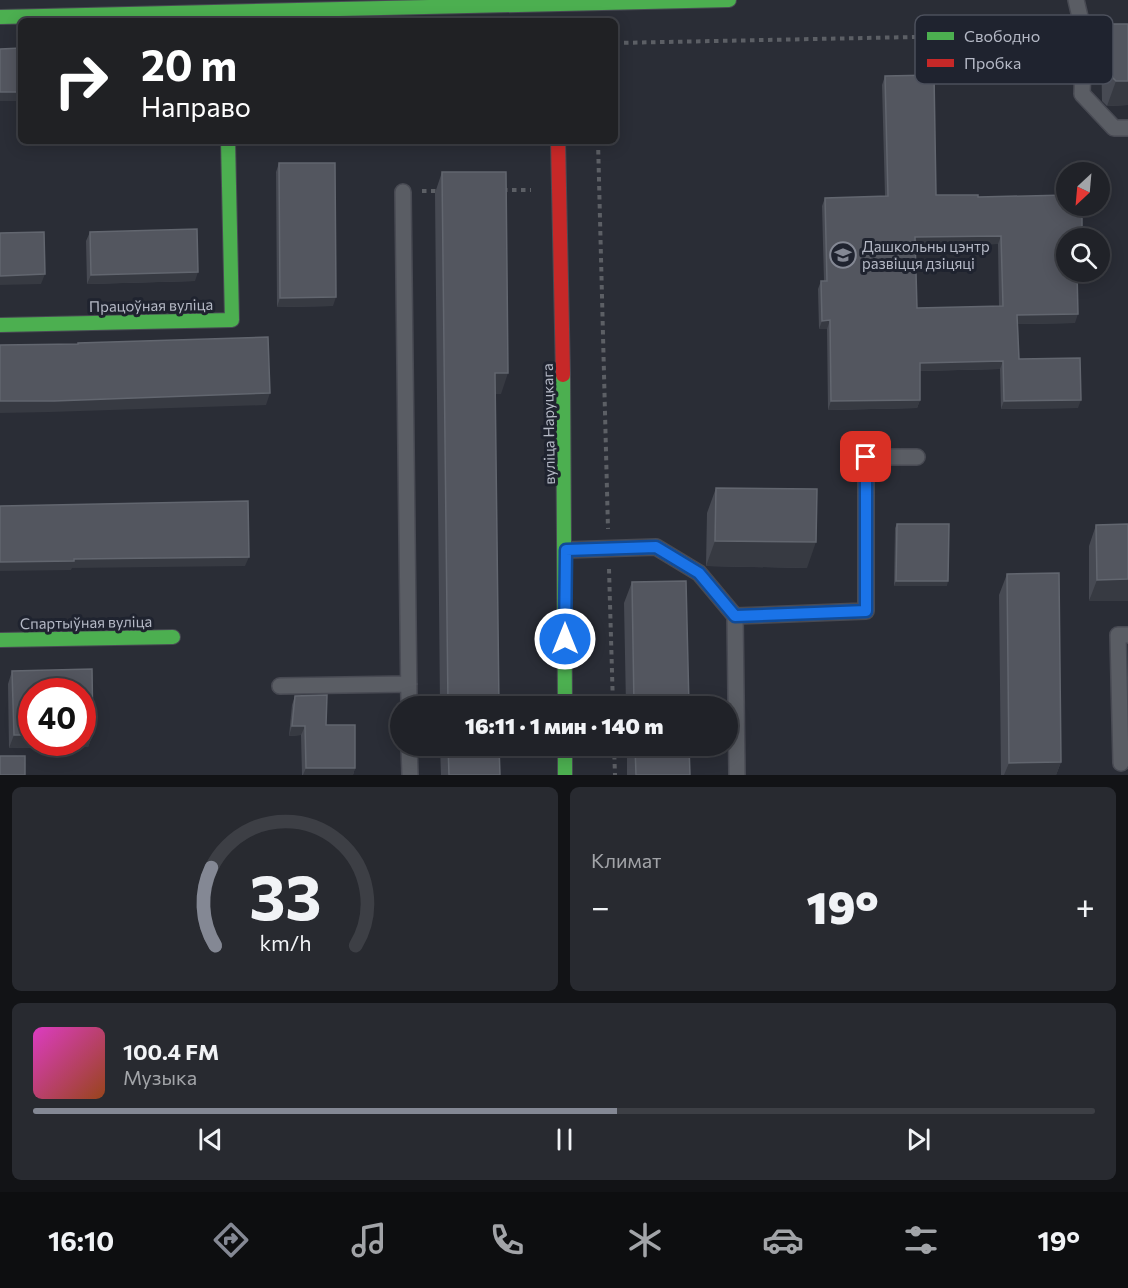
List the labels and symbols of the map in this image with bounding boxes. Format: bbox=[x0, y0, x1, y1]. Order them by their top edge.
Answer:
legend bbox=[915, 15, 1113, 84]
text: Свободно bbox=[964, 26, 1040, 45]
text: Пробка bbox=[964, 53, 1021, 72]
north arrow bbox=[1056, 162, 1110, 216]
place label: Дашкольны цэнтр развіцця дзіцяці bbox=[862, 237, 990, 272]
school or university icon: Дашкольны цэнтр развіцця дзіцяці bbox=[828, 240, 858, 270]
street label: Працоўная вуліца bbox=[89, 295, 213, 315]
street label: вуліца Наруцкага bbox=[538, 363, 558, 485]
pin bbox=[840, 431, 891, 482]
position arrow bbox=[533, 607, 597, 671]
street label: Спартыўная вуліца bbox=[20, 612, 152, 632]
speed limit sign: 40 bbox=[18, 678, 96, 756]

